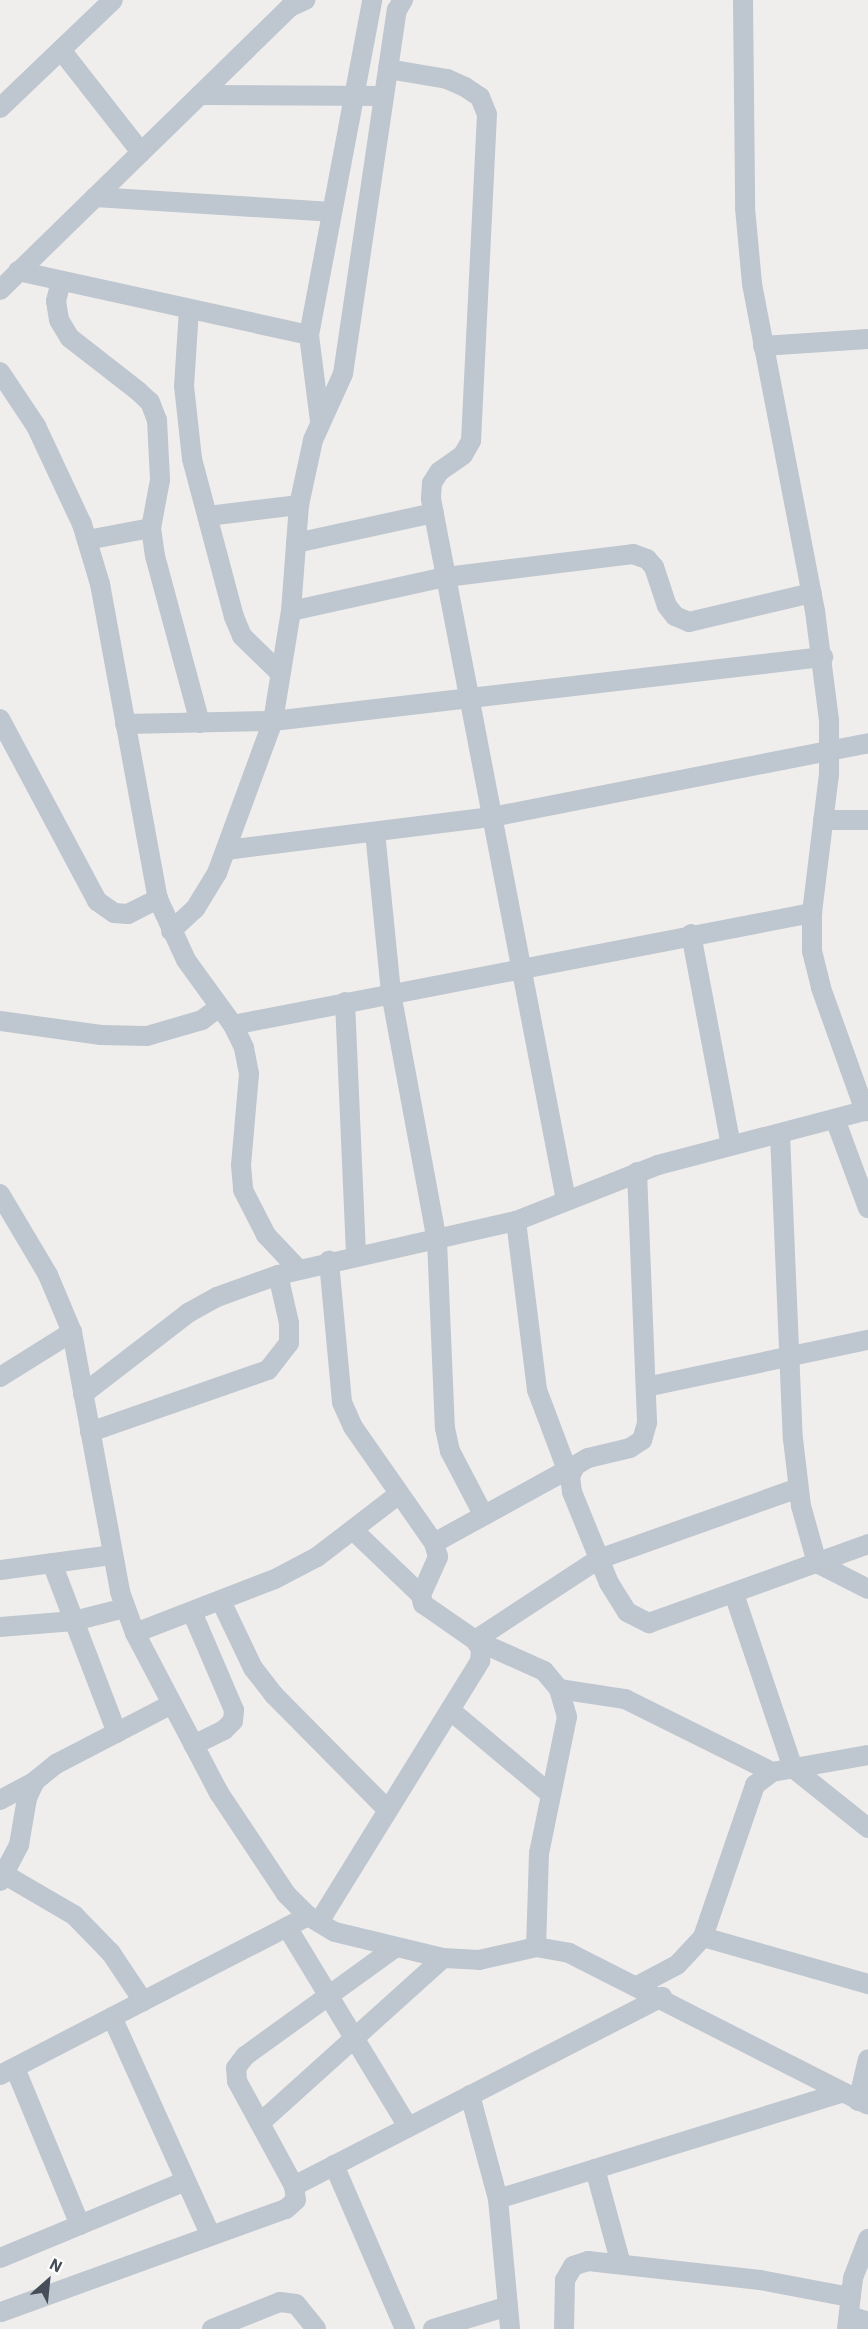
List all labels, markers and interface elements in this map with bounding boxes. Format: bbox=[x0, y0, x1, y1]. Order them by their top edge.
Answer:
north arrow bbox=[18, 2251, 78, 2311]
text: N bbox=[46, 2253, 66, 2277]

